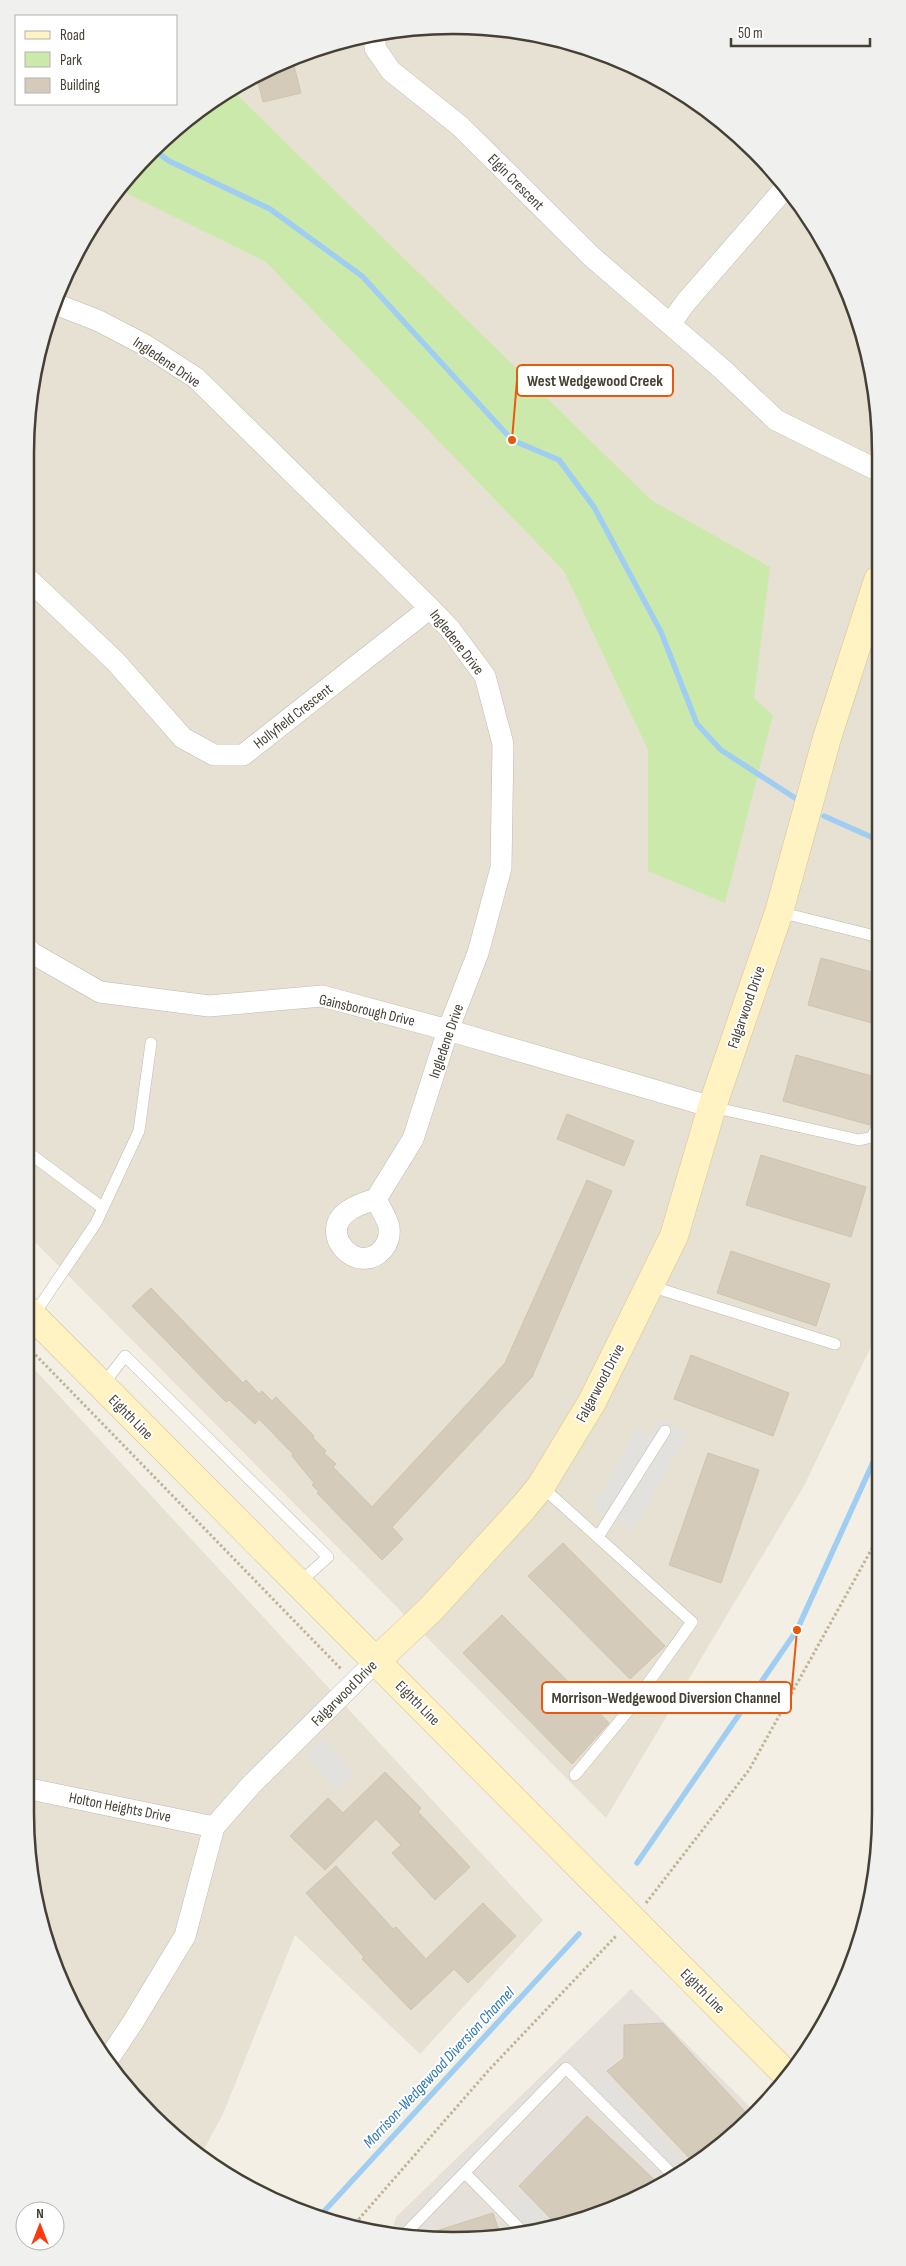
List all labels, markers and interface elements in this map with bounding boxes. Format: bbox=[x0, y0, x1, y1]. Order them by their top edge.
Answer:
legend bbox=[15, 15, 178, 105]
scale bar bbox=[731, 15, 870, 47]
text: 50 m bbox=[738, 24, 763, 43]
text: Road bbox=[60, 26, 85, 45]
text: Park bbox=[60, 51, 82, 70]
text: Building bbox=[60, 76, 100, 95]
street label: Elgin Crescent bbox=[483, 150, 548, 215]
street label: Ingledene Drive bbox=[129, 333, 204, 392]
callout: West Wedgewood Creek bbox=[517, 365, 673, 396]
text: West Wedgewood Creek bbox=[527, 372, 663, 391]
street label: Ingledene Drive bbox=[425, 606, 488, 679]
street label: Hollyfield Crescent bbox=[250, 679, 337, 753]
street label: Falgarwood Drive bbox=[724, 964, 769, 1051]
street label: Gainsborough Drive bbox=[317, 990, 417, 1031]
street label: Ingledene Drive bbox=[425, 1001, 468, 1081]
street label: Falgarwood Drive bbox=[572, 1341, 629, 1426]
street label: Eighth Line bbox=[104, 1391, 157, 1444]
street label: Falgarwood Drive bbox=[307, 1656, 381, 1730]
street label: Eighth Line bbox=[391, 1677, 444, 1730]
callout: Morrison-Wedgewood Diversion Channel bbox=[542, 1682, 791, 1713]
text: Morrison-Wedgewood Diversion Channel bbox=[551, 1689, 781, 1708]
street label: Holton Heights Drive bbox=[67, 1788, 173, 1827]
street label: Eighth Line bbox=[676, 1965, 729, 2018]
water label: Morrison-Wedgewood Diversion Channel bbox=[360, 1983, 519, 2152]
north arrow bbox=[15, 2201, 65, 2251]
text: N bbox=[36, 2205, 44, 2222]

